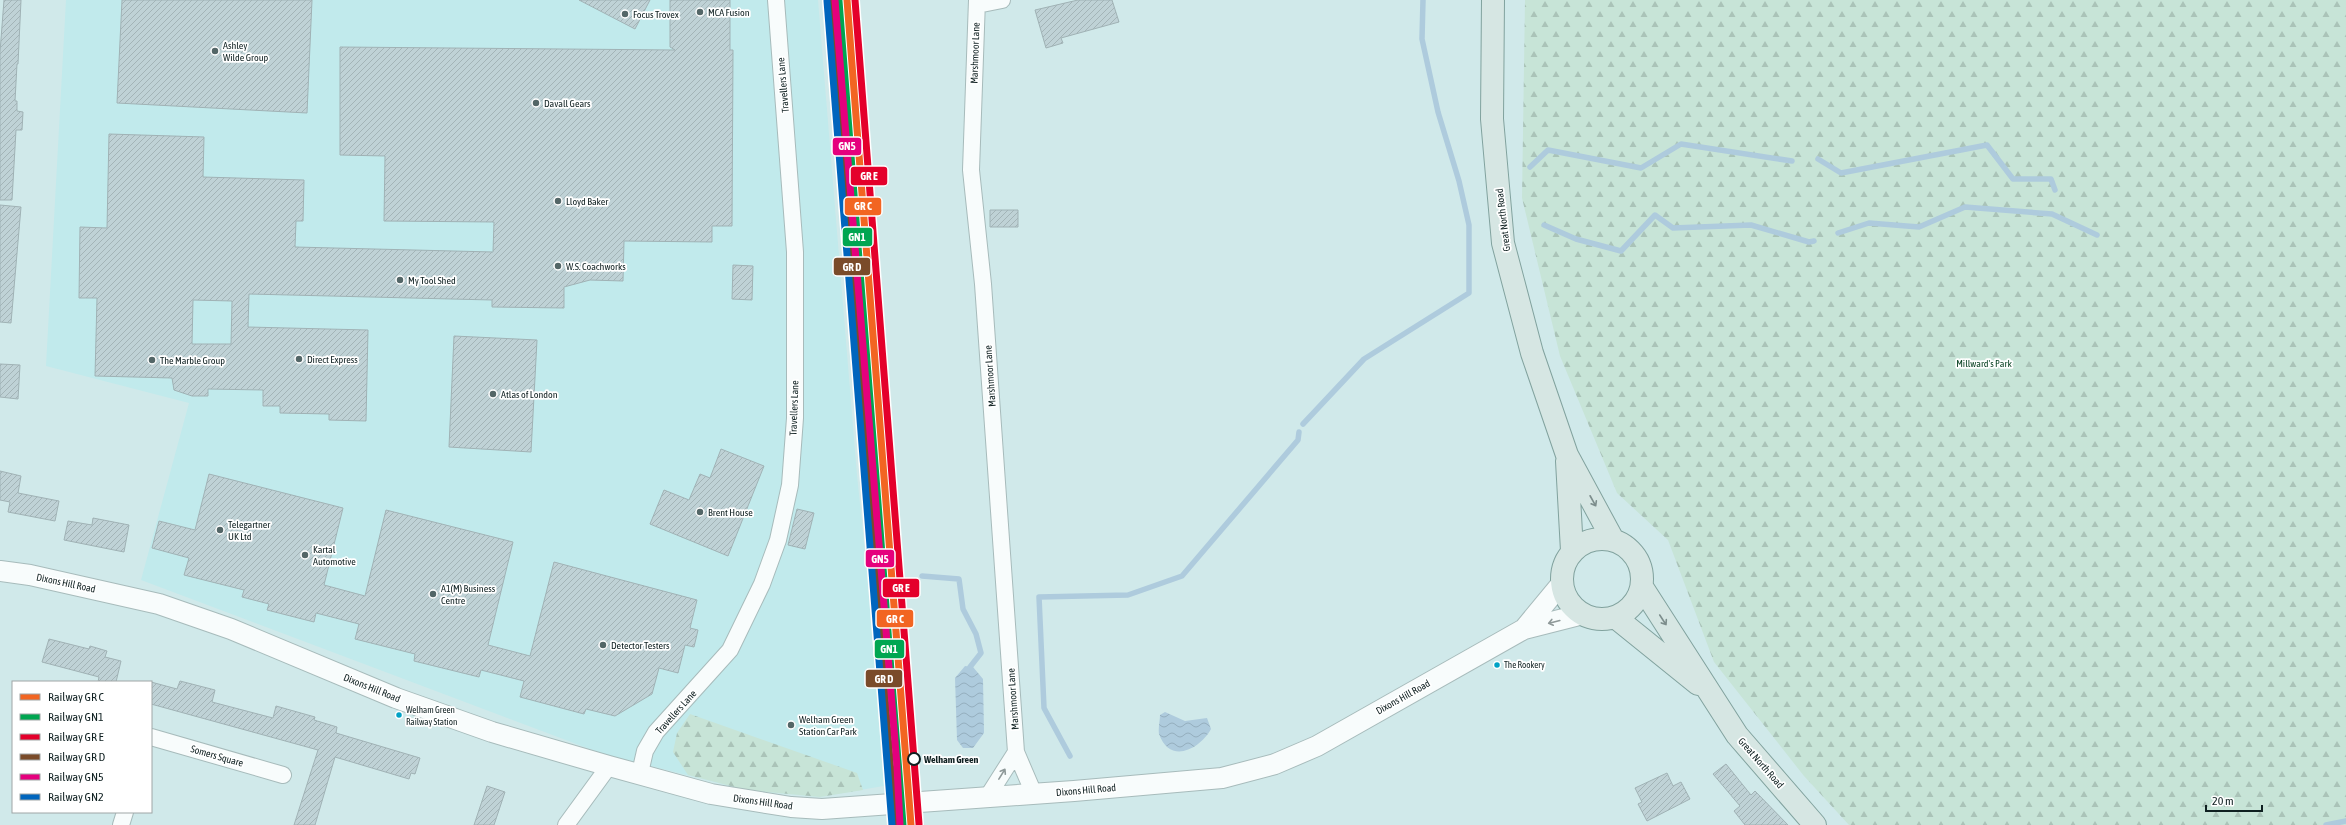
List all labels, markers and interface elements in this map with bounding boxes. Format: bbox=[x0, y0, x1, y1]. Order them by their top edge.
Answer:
marker: MCA Fusion bbox=[695, 7, 705, 17]
place label: MCA Fusion bbox=[708, 7, 750, 18]
marker: Focus Trovex bbox=[620, 9, 630, 19]
place label: Focus Trovex bbox=[633, 9, 679, 20]
street label: Marshmoor Lane bbox=[968, 22, 982, 84]
place label: Ashley Wilde Group bbox=[223, 40, 269, 63]
marker: Ashley Wilde Group bbox=[210, 46, 220, 56]
street label: Travellers Lane bbox=[775, 57, 791, 113]
marker: Davall Gears bbox=[531, 98, 541, 108]
place label: Davall Gears bbox=[544, 98, 591, 109]
line badge: GN5 bbox=[832, 137, 862, 156]
text: GN5 bbox=[838, 140, 856, 152]
line badge: GR E bbox=[850, 166, 888, 186]
text: GR E bbox=[860, 170, 878, 182]
street label: Great North Road bbox=[1494, 188, 1512, 252]
marker: Lloyd Baker bbox=[553, 196, 563, 206]
place label: Lloyd Baker bbox=[566, 196, 609, 207]
line badge: GR C bbox=[844, 197, 882, 216]
text: GR C bbox=[854, 200, 872, 212]
line badge: GN1 bbox=[842, 227, 873, 247]
text: GN1 bbox=[848, 231, 866, 243]
line badge: GR D bbox=[833, 257, 871, 276]
marker: W.S. Coachworks bbox=[553, 261, 563, 271]
place label: W.S. Coachworks bbox=[566, 261, 626, 272]
text: GR D bbox=[843, 261, 862, 273]
marker: My Tool Shed bbox=[395, 275, 405, 285]
place label: My Tool Shed bbox=[408, 275, 456, 286]
street label: Marshmoor Lane bbox=[982, 344, 998, 407]
marker: Direct Express bbox=[294, 354, 304, 364]
place label: Direct Express bbox=[307, 354, 358, 365]
marker: The Marble Group bbox=[147, 355, 157, 365]
place label: The Marble Group bbox=[160, 355, 225, 366]
park label: Millward's Park bbox=[1956, 358, 2012, 369]
street label: Travellers Lane bbox=[788, 380, 800, 436]
marker: Atlas of London bbox=[488, 389, 498, 399]
place label: Atlas of London bbox=[501, 389, 558, 400]
one-way arrow bbox=[1589, 495, 1597, 507]
marker: Brent House bbox=[695, 507, 705, 517]
place label: Brent House bbox=[708, 507, 753, 518]
place label: Telegartner UK Ltd bbox=[228, 519, 271, 542]
marker: Telegartner UK Ltd bbox=[215, 525, 225, 535]
place label: Kartal Automotive bbox=[313, 544, 356, 567]
line badge: GN5 bbox=[865, 549, 895, 568]
marker: Kartal Automotive bbox=[300, 550, 310, 560]
text: GN5 bbox=[871, 553, 889, 565]
street label: Dixons Hill Road bbox=[35, 571, 97, 595]
line badge: GR E bbox=[882, 578, 920, 598]
text: GR E bbox=[892, 582, 910, 594]
place label: A1(M) Business Centre bbox=[441, 583, 496, 606]
marker: A1(M) Business Centre bbox=[428, 589, 438, 599]
line badge: GR C bbox=[876, 609, 914, 628]
text: GR C bbox=[886, 613, 904, 625]
one-way arrow bbox=[1659, 614, 1667, 625]
one-way arrow bbox=[1548, 618, 1561, 626]
line badge: GN1 bbox=[874, 639, 905, 659]
marker: Detector Testers bbox=[598, 640, 608, 650]
place label: Detector Testers bbox=[611, 640, 670, 651]
text: GN1 bbox=[880, 643, 898, 655]
marker: The Rookery bbox=[1492, 660, 1502, 670]
place label: The Rookery bbox=[1504, 660, 1545, 670]
street label: Marshmoor Lane bbox=[1005, 667, 1021, 730]
line badge: GR D bbox=[865, 669, 903, 688]
street label: Dixons Hill Road bbox=[342, 672, 402, 704]
text: GR D bbox=[875, 673, 894, 685]
street label: Dixons Hill Road bbox=[1374, 677, 1432, 716]
legend bbox=[12, 681, 152, 813]
street label: Travellers Lane bbox=[653, 687, 699, 736]
text: Railway GR C bbox=[48, 690, 105, 704]
place label: Welham Green Railway Station bbox=[406, 705, 457, 727]
text: Railway GN1 bbox=[48, 710, 104, 724]
marker: Welham Green Railway Station bbox=[394, 710, 404, 720]
place label: Welham Green Station Car Park bbox=[799, 714, 858, 737]
marker: Welham Green Station Car Park bbox=[786, 720, 796, 730]
text: Railway GR E bbox=[48, 730, 104, 744]
street label: Great North Road bbox=[1736, 735, 1786, 791]
street label: Somers Square bbox=[189, 743, 245, 769]
text: Railway GR D bbox=[48, 750, 106, 764]
marker: Welham Green bbox=[907, 752, 921, 766]
place label: Welham Green bbox=[923, 754, 978, 765]
one-way arrow bbox=[999, 768, 1007, 780]
text: Railway GN5 bbox=[48, 770, 104, 784]
street label: Dixons Hill Road bbox=[1056, 782, 1117, 798]
scale bar bbox=[2206, 787, 2262, 813]
text: Railway GN2 bbox=[48, 790, 104, 804]
street label: Dixons Hill Road bbox=[732, 792, 794, 812]
text: 20 m bbox=[2212, 794, 2234, 808]

